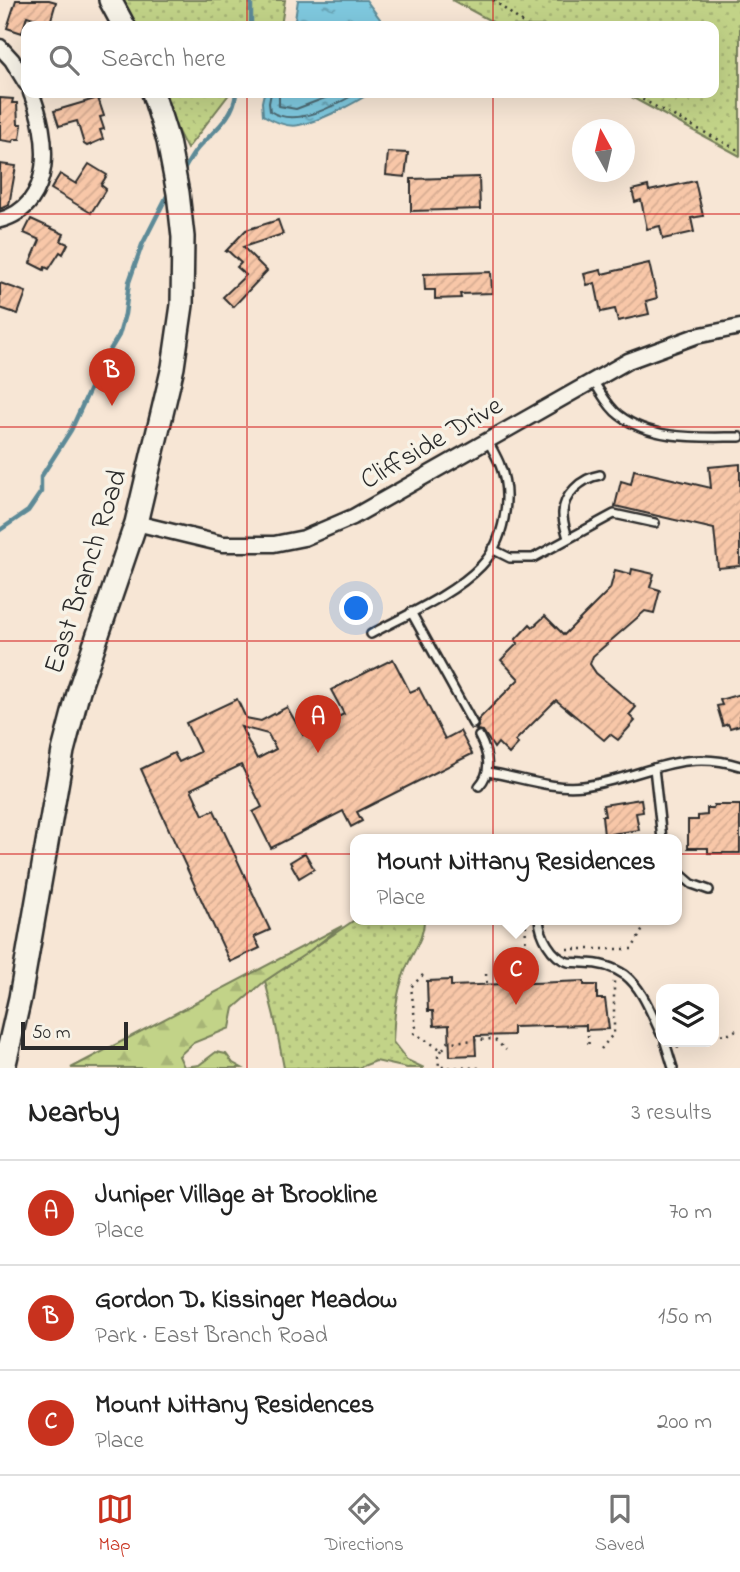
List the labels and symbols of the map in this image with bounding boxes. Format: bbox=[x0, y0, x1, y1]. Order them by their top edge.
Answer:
north arrow bbox=[572, 119, 635, 182]
pin: B bbox=[89, 348, 135, 406]
street label: Cliffside Drive bbox=[353, 386, 511, 501]
street label: East Branch Road bbox=[35, 464, 139, 680]
your location bbox=[339, 591, 373, 625]
pin: A bbox=[295, 695, 341, 753]
pin: C bbox=[493, 947, 539, 1005]
scale bar bbox=[21, 1019, 128, 1051]

